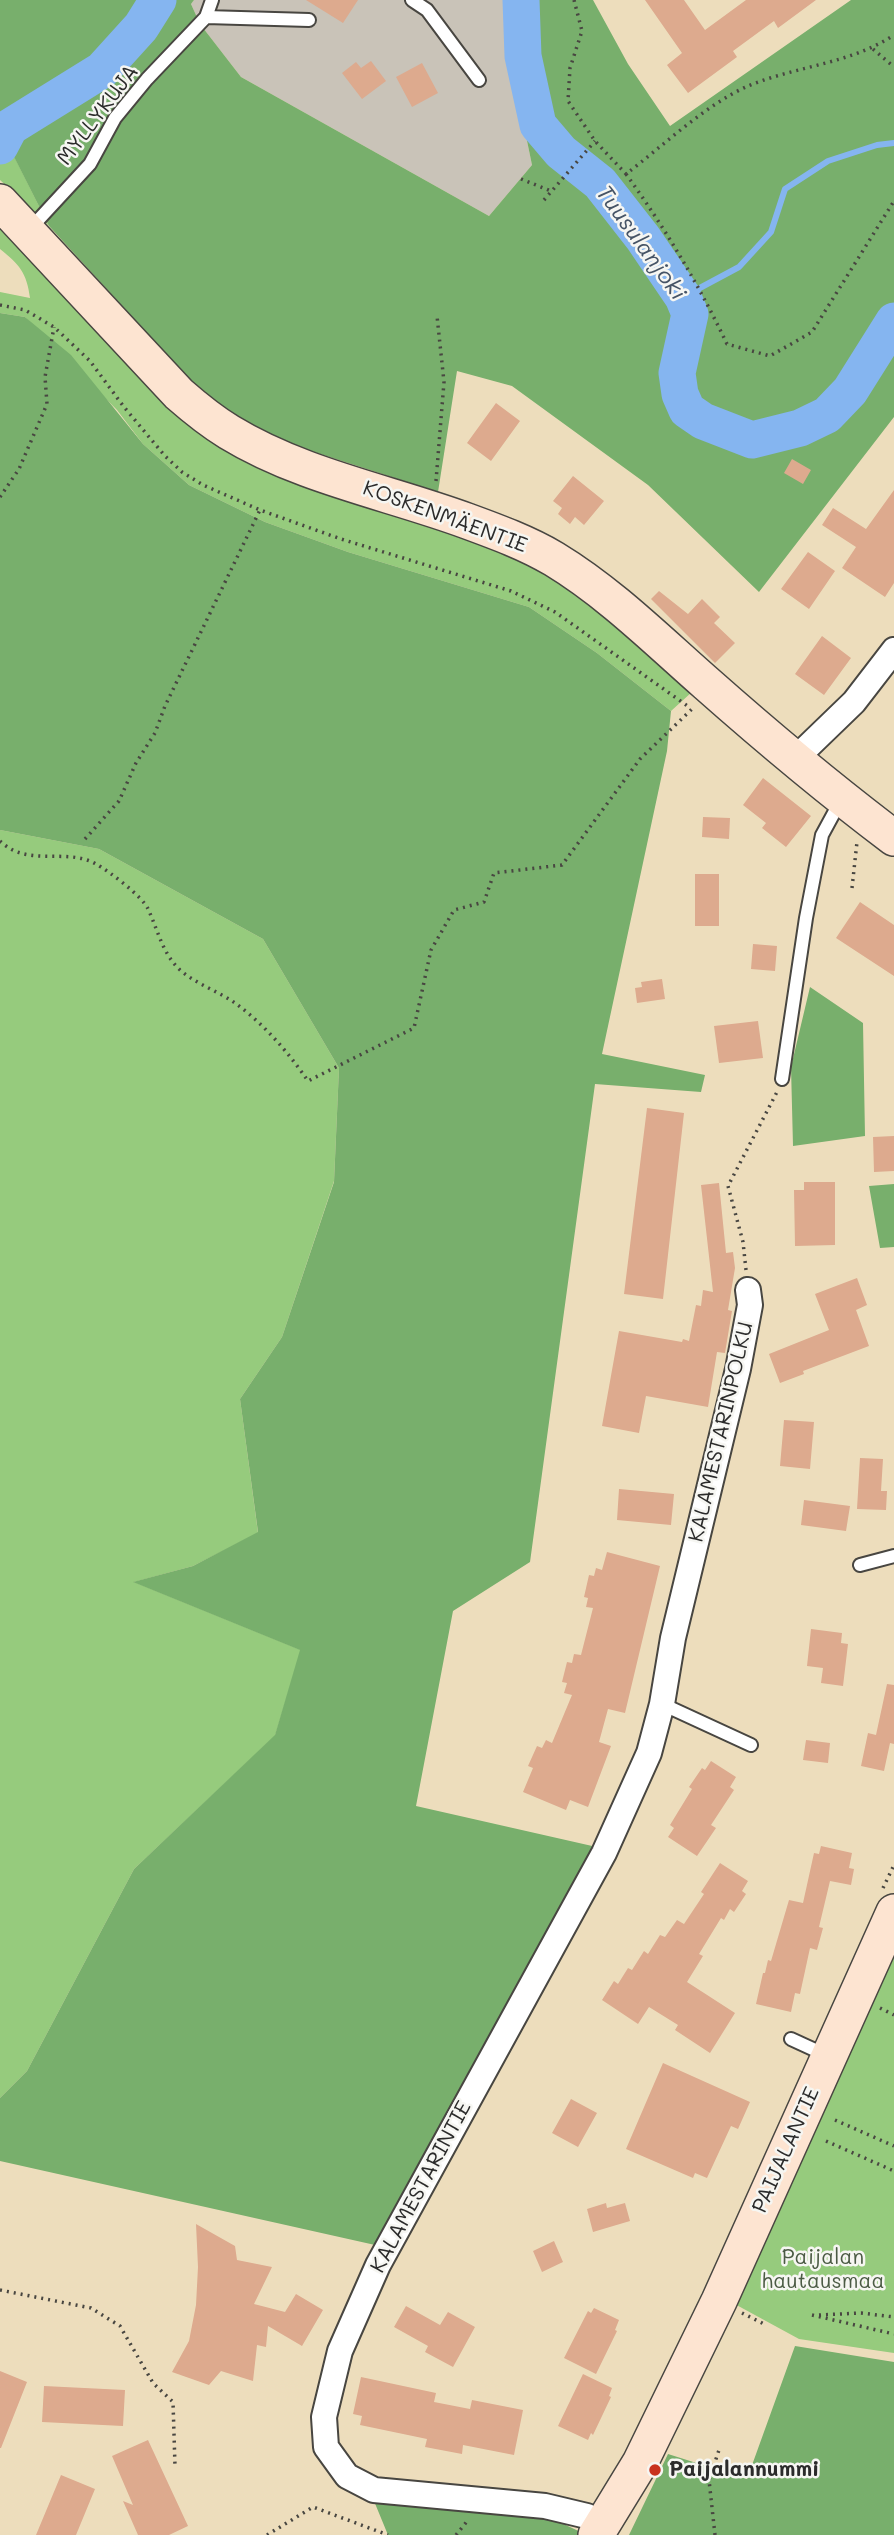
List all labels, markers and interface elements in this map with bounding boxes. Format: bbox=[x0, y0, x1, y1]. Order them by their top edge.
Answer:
street label: MYLLYKUJA bbox=[52, 60, 144, 170]
water label: Tuusulanjoki bbox=[590, 180, 692, 306]
street label: KOSKENMÄENTIE bbox=[359, 476, 531, 558]
street label: KALAMESTARINPOLKU bbox=[683, 1320, 759, 1544]
street label: PAIJALANTIE bbox=[747, 2083, 825, 2217]
street label: KALAMESTARINTIE bbox=[365, 2097, 477, 2277]
park label: Paijalan hautausmaa bbox=[761, 2245, 885, 2295]
place label: Paijalannummi bbox=[669, 2457, 819, 2483]
marker: Paijalannummi bbox=[647, 2462, 663, 2478]

